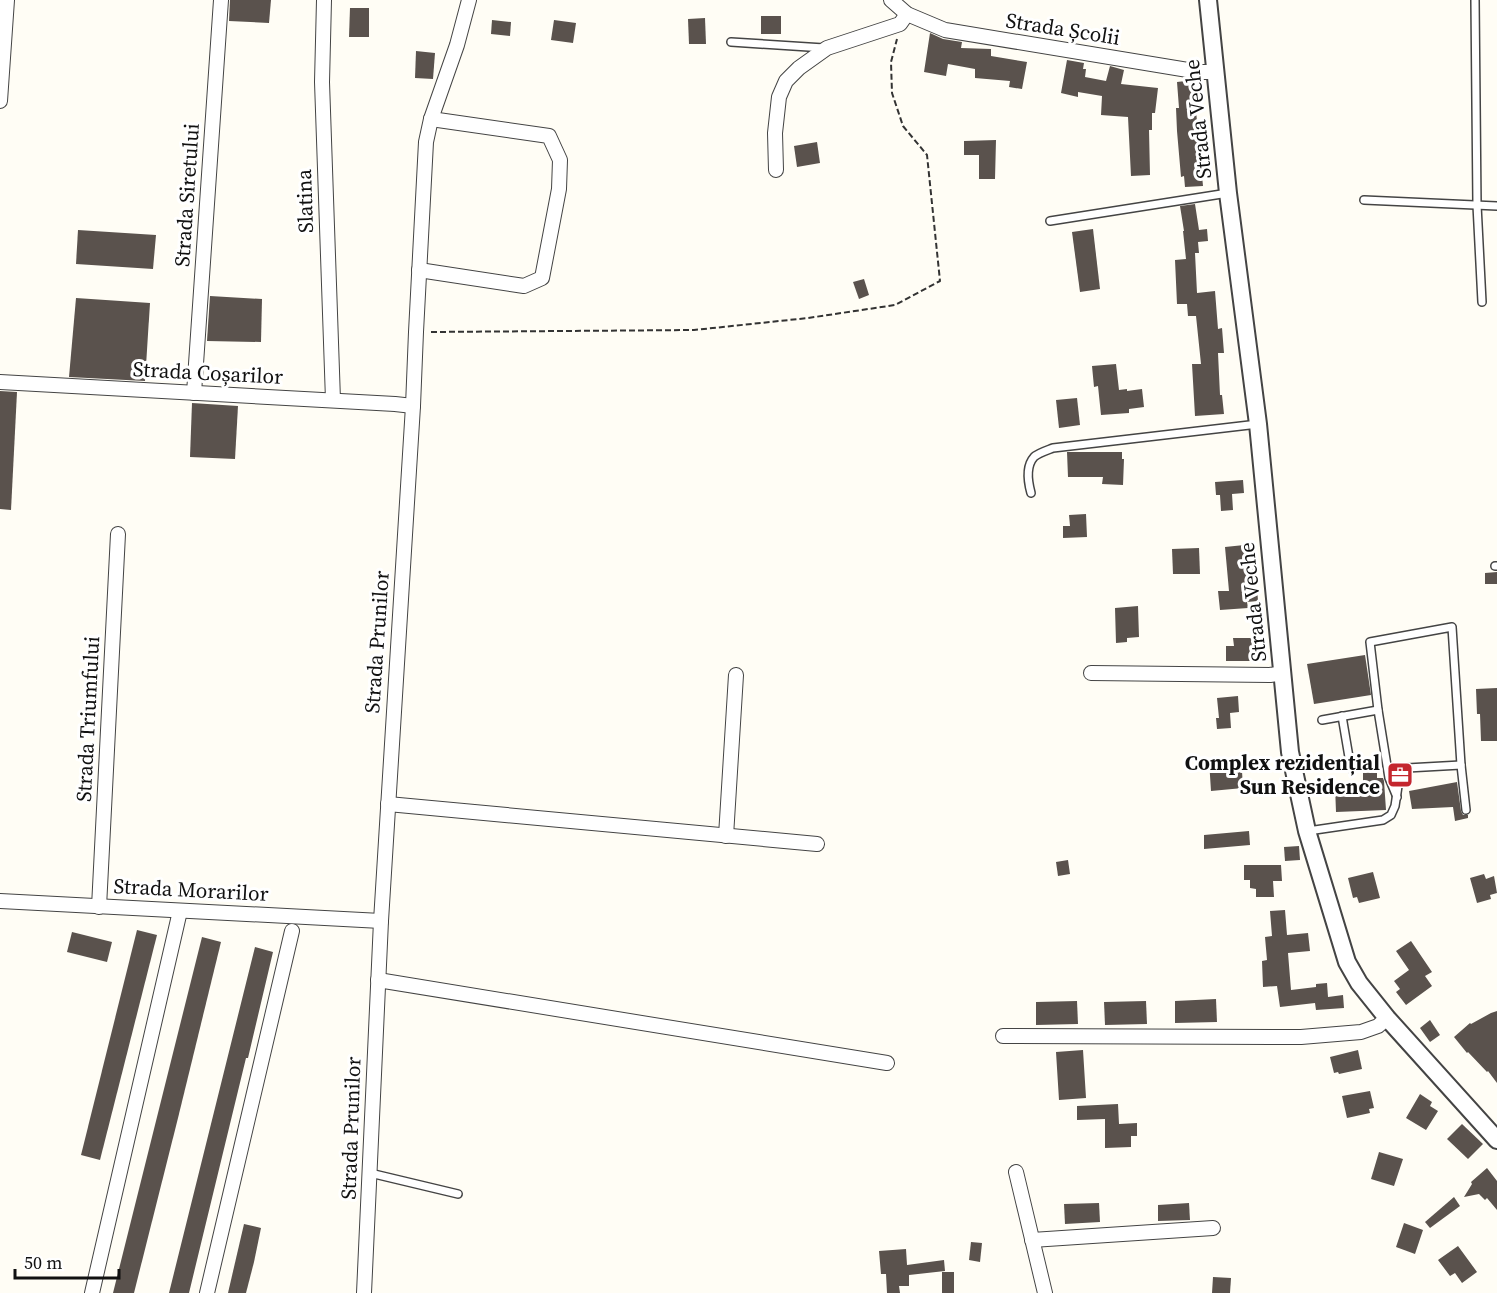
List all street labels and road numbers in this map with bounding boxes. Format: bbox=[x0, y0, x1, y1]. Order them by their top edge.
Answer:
street label: Strada Școlii bbox=[1004, 5, 1122, 52]
street label: Strada Veche bbox=[1177, 58, 1218, 180]
street label: Strada Siretului bbox=[167, 122, 206, 268]
street label: Slatina bbox=[289, 168, 320, 233]
street label: Strada Coșarilor bbox=[132, 354, 284, 391]
street label: Strada Veche bbox=[1232, 541, 1273, 663]
street label: Strada Prunilor bbox=[357, 570, 396, 714]
street label: Strada Triumfului bbox=[69, 635, 106, 803]
street label: Strada Morarilor bbox=[113, 871, 269, 908]
street label: Strada Prunilor bbox=[334, 1056, 367, 1200]

